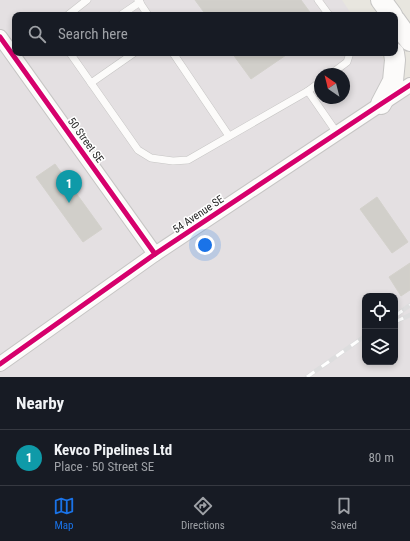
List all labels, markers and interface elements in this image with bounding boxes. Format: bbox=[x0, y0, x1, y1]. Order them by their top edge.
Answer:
search box bbox=[12, 12, 398, 56]
icon: search bbox=[26, 23, 48, 45]
text: Search here bbox=[58, 25, 128, 43]
north arrow bbox=[314, 68, 350, 104]
street label: 50 Street SE bbox=[65, 115, 107, 166]
pin: 1 bbox=[56, 170, 82, 203]
street label: 54 Avenue SE bbox=[170, 192, 227, 236]
your location bbox=[195, 235, 215, 255]
map controls bbox=[362, 293, 398, 365]
button: locate bbox=[362, 293, 398, 329]
button: layers bbox=[362, 329, 398, 365]
text: Nearby bbox=[16, 393, 64, 413]
text: Kevco Pipelines Ltd bbox=[54, 441, 172, 459]
text: 1 bbox=[26, 450, 32, 465]
text: 80 m bbox=[368, 450, 394, 465]
text: Place · 50 Street SE bbox=[54, 459, 154, 474]
tab: Map bbox=[53, 495, 75, 532]
tab: Directions bbox=[181, 495, 225, 532]
tab: Saved bbox=[331, 495, 357, 532]

